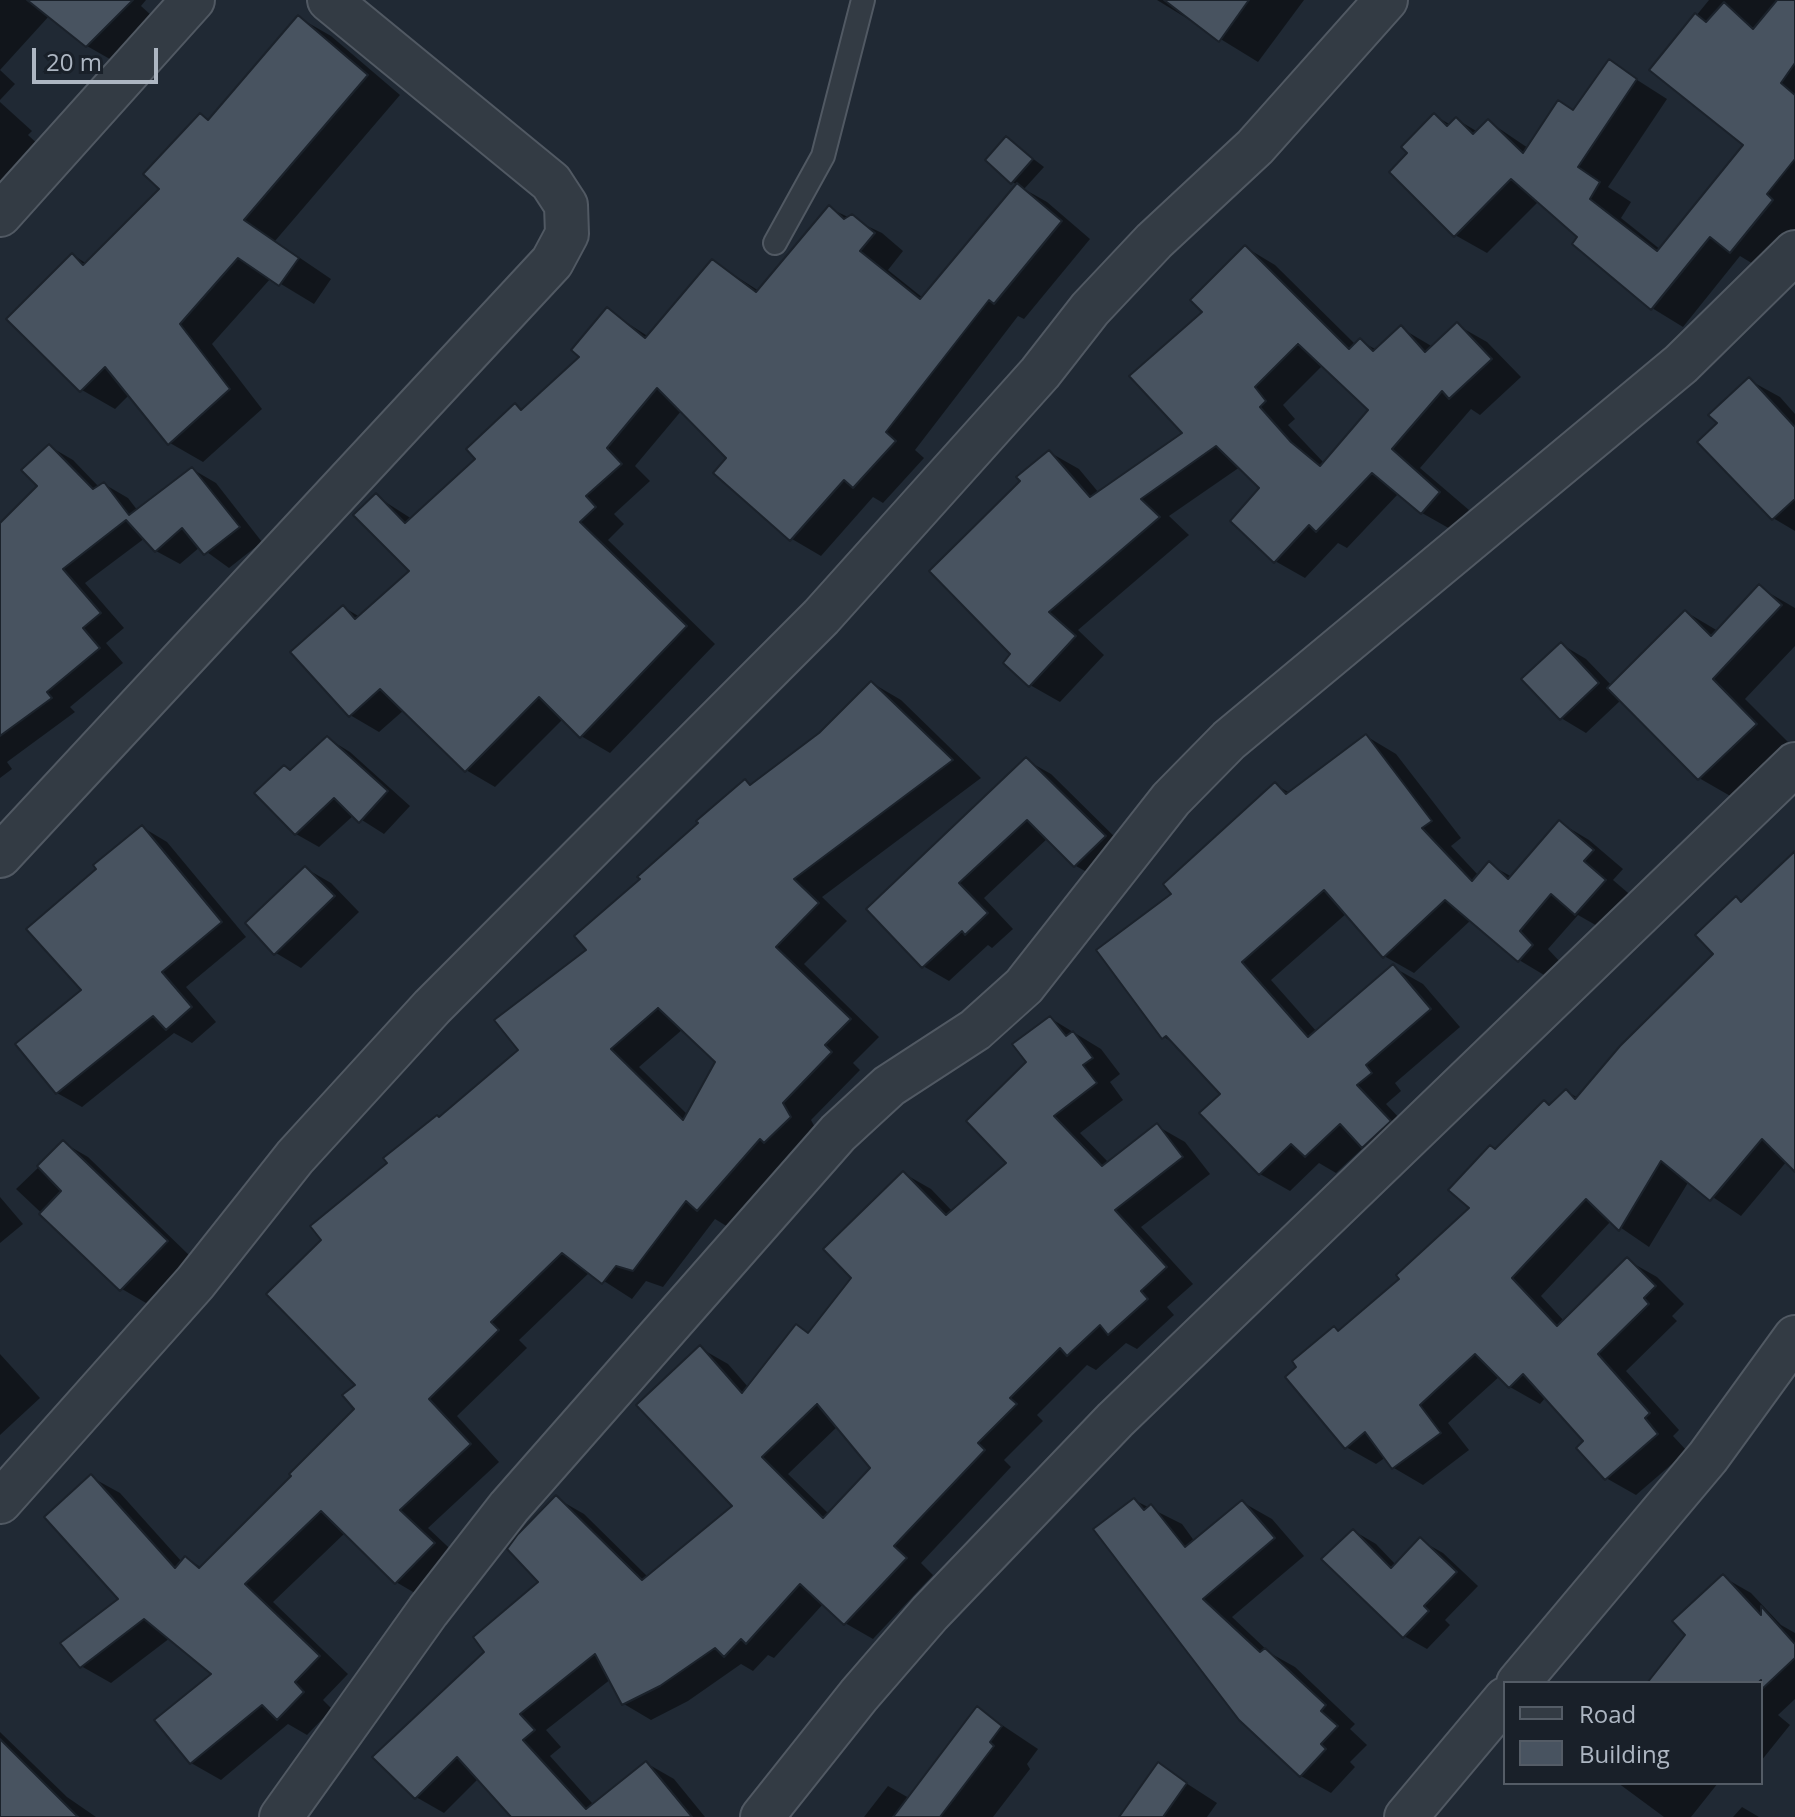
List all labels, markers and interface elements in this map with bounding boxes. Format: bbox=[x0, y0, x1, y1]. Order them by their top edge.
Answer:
scale bar bbox=[36, 32, 162, 82]
text: 20 m bbox=[46, 45, 102, 78]
legend bbox=[1503, 1681, 1763, 1785]
text: Road bbox=[1579, 1697, 1636, 1730]
text: Building bbox=[1579, 1737, 1670, 1770]

